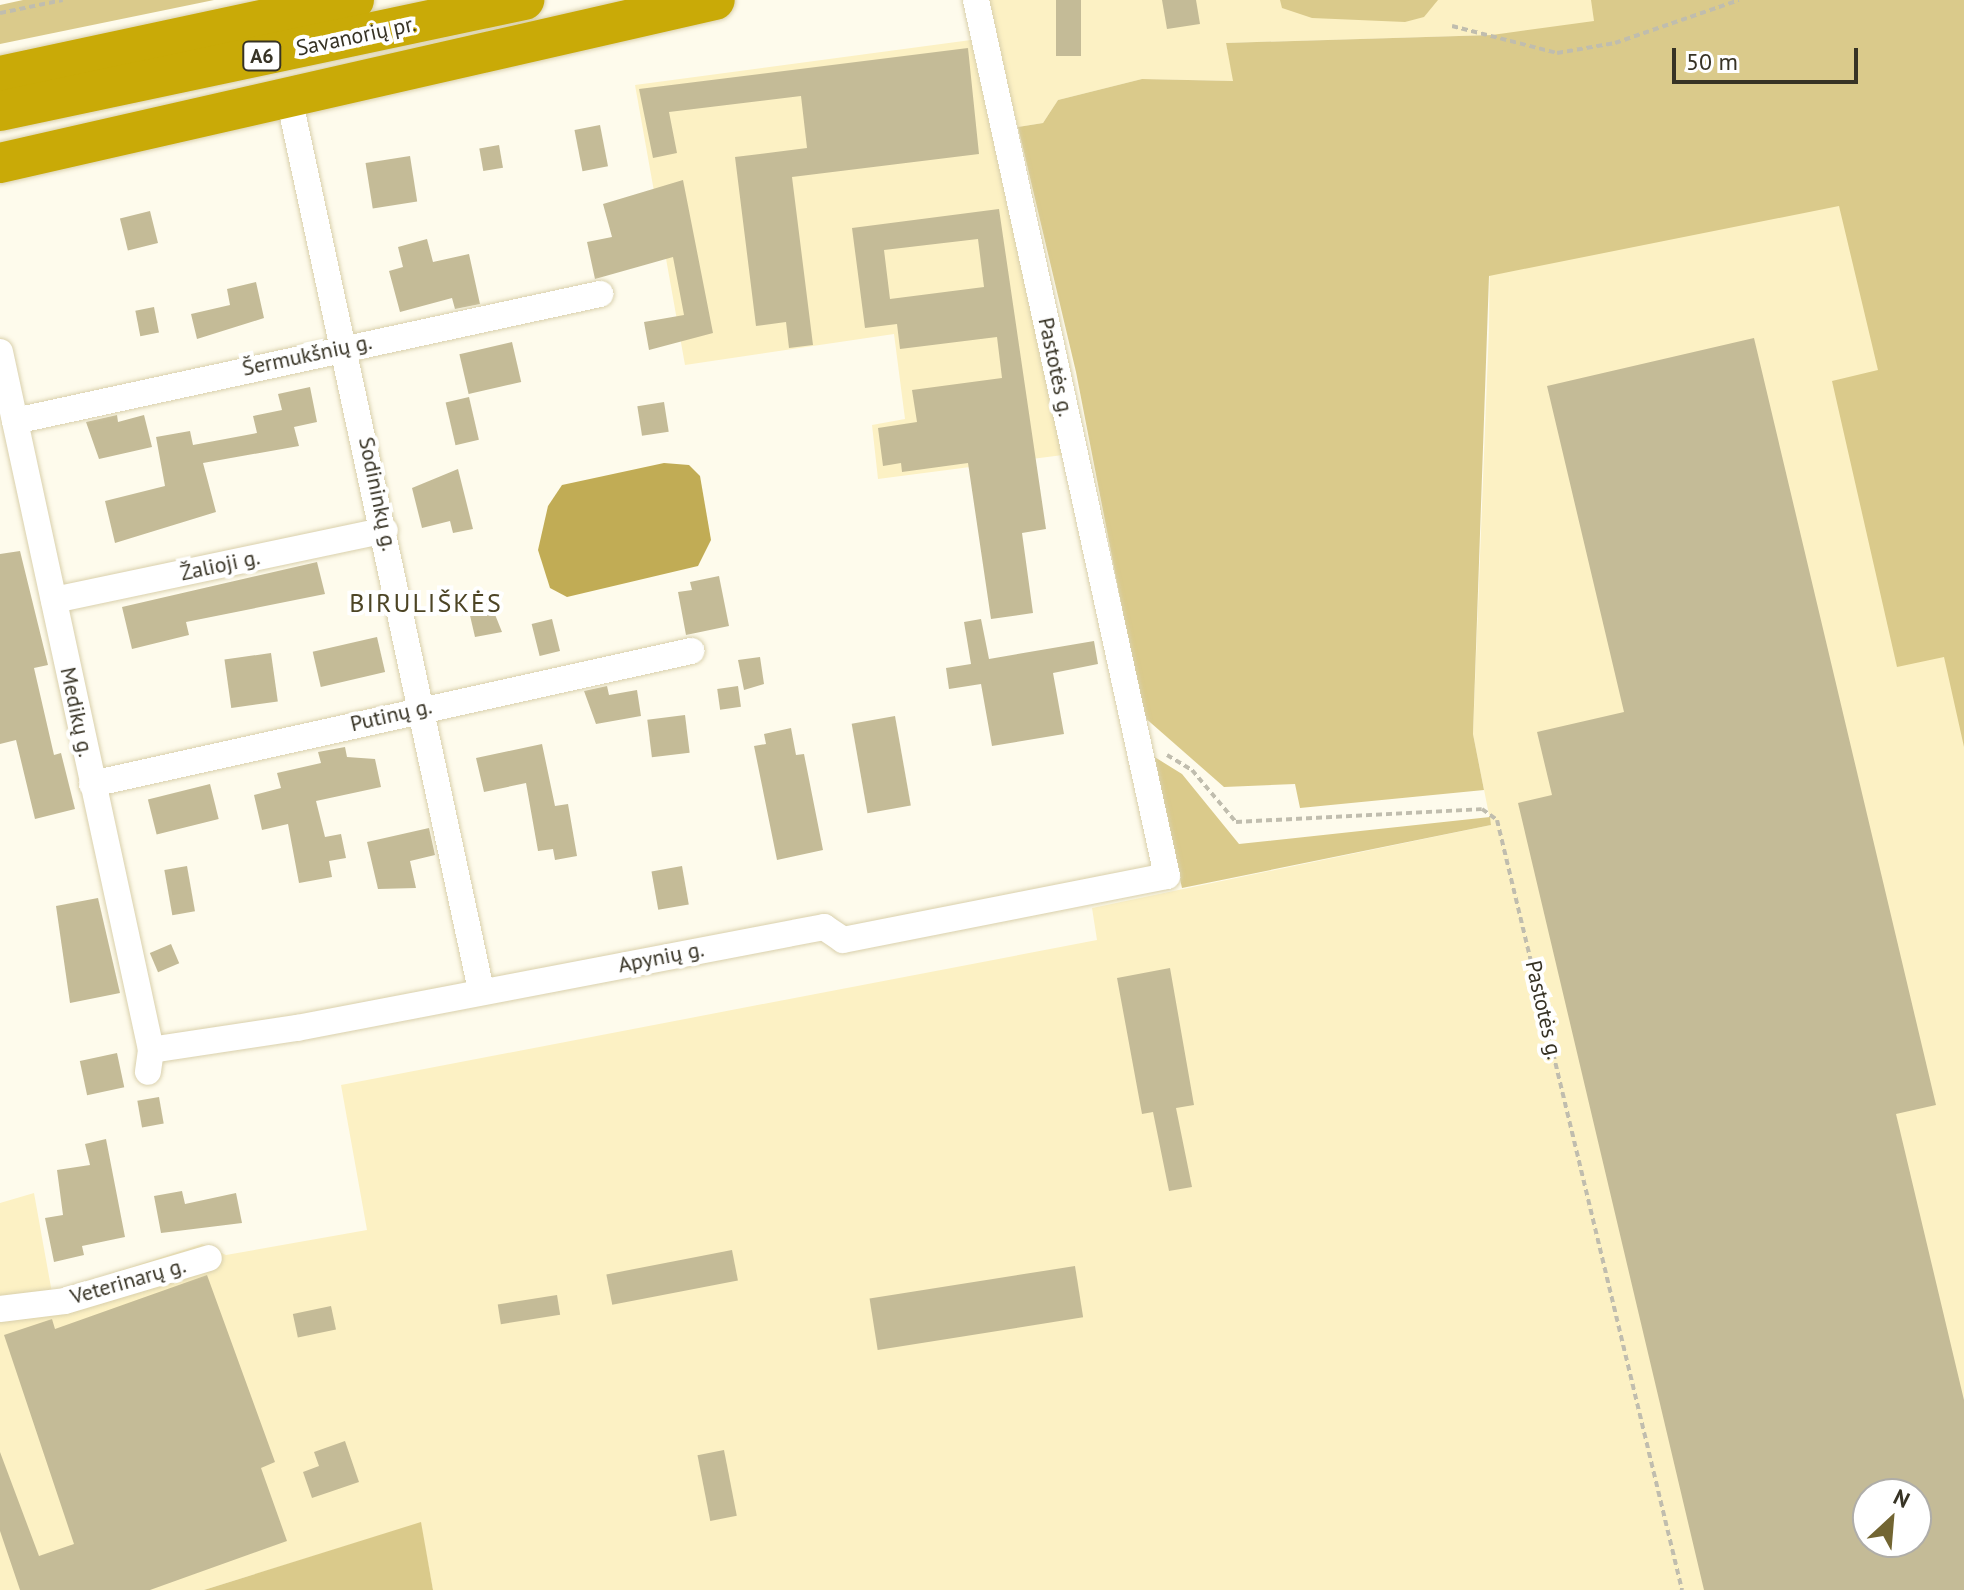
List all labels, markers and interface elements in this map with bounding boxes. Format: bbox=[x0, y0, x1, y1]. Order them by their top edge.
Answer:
street label: Savanorių pr. bbox=[294, 10, 418, 62]
scale bar bbox=[1676, 32, 1862, 82]
road number: A6 bbox=[242, 40, 282, 72]
text: 50 m bbox=[1686, 46, 1738, 77]
street label: Pastotės g. bbox=[1033, 315, 1079, 419]
street label: Šermukšnių g. bbox=[240, 328, 374, 382]
street label: Sodininkų g. bbox=[353, 435, 403, 553]
street label: Žalioji g. bbox=[178, 544, 262, 586]
district label: BIRULIŠKĖS bbox=[349, 587, 503, 619]
street label: Medikų g. bbox=[55, 665, 99, 759]
street label: Putinų g. bbox=[348, 693, 434, 737]
street label: Apynių g. bbox=[616, 936, 706, 978]
street label: Pastotės g. bbox=[1520, 958, 1568, 1062]
street label: Veterinarų g. bbox=[67, 1252, 189, 1310]
north arrow bbox=[1852, 1478, 1932, 1558]
text: N bbox=[1889, 1482, 1914, 1514]

